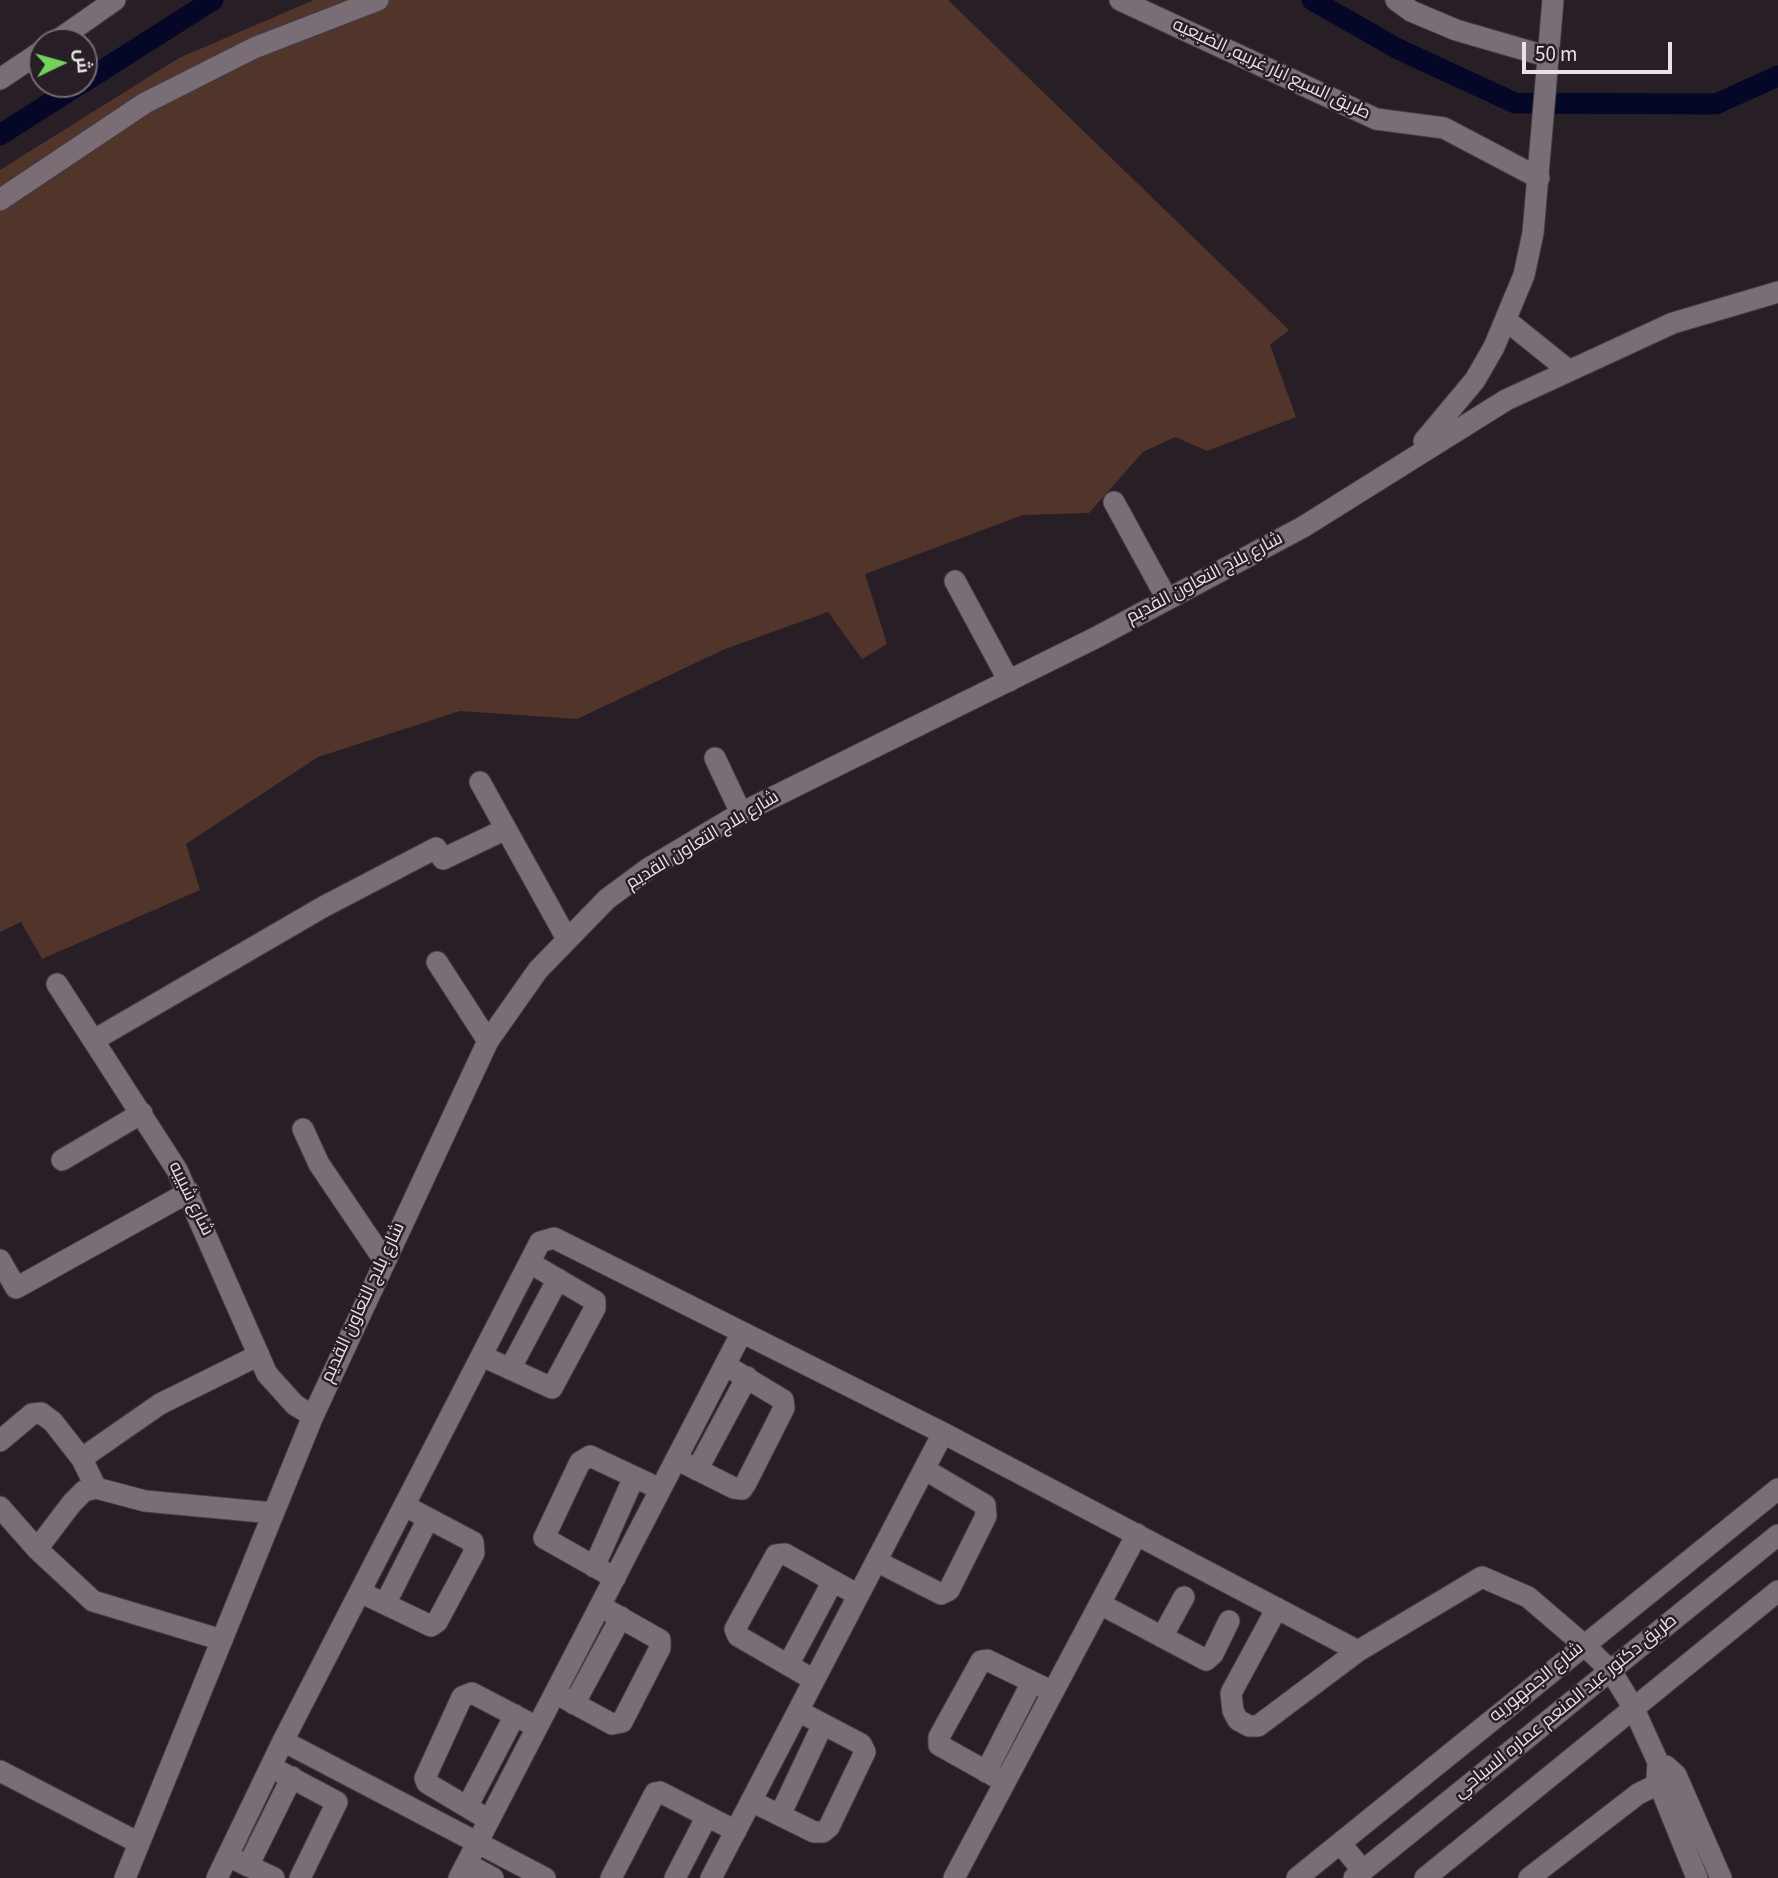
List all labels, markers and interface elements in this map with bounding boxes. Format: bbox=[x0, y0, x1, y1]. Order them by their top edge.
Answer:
street label: طريق السبع ابار غربيه, الضبعيه bbox=[1169, 15, 1373, 125]
north arrow bbox=[28, 28, 98, 98]
scale bar bbox=[1526, 28, 1676, 72]
text: 50 m bbox=[1535, 39, 1577, 69]
text: ش bbox=[68, 48, 97, 75]
street label: شارع بلاج التعاون القديم bbox=[1123, 529, 1287, 629]
street label: شارع بلاج التعاون القديم bbox=[623, 787, 783, 895]
street label: شارع شبيبه bbox=[163, 1158, 217, 1240]
street label: شارع بلاج التعاون القديم bbox=[317, 1219, 411, 1387]
street label: طريق دكتور عبد المنعم عماره السياحي bbox=[1450, 1610, 1682, 1804]
street label: شارع الجمهوريه bbox=[1486, 1638, 1588, 1728]

